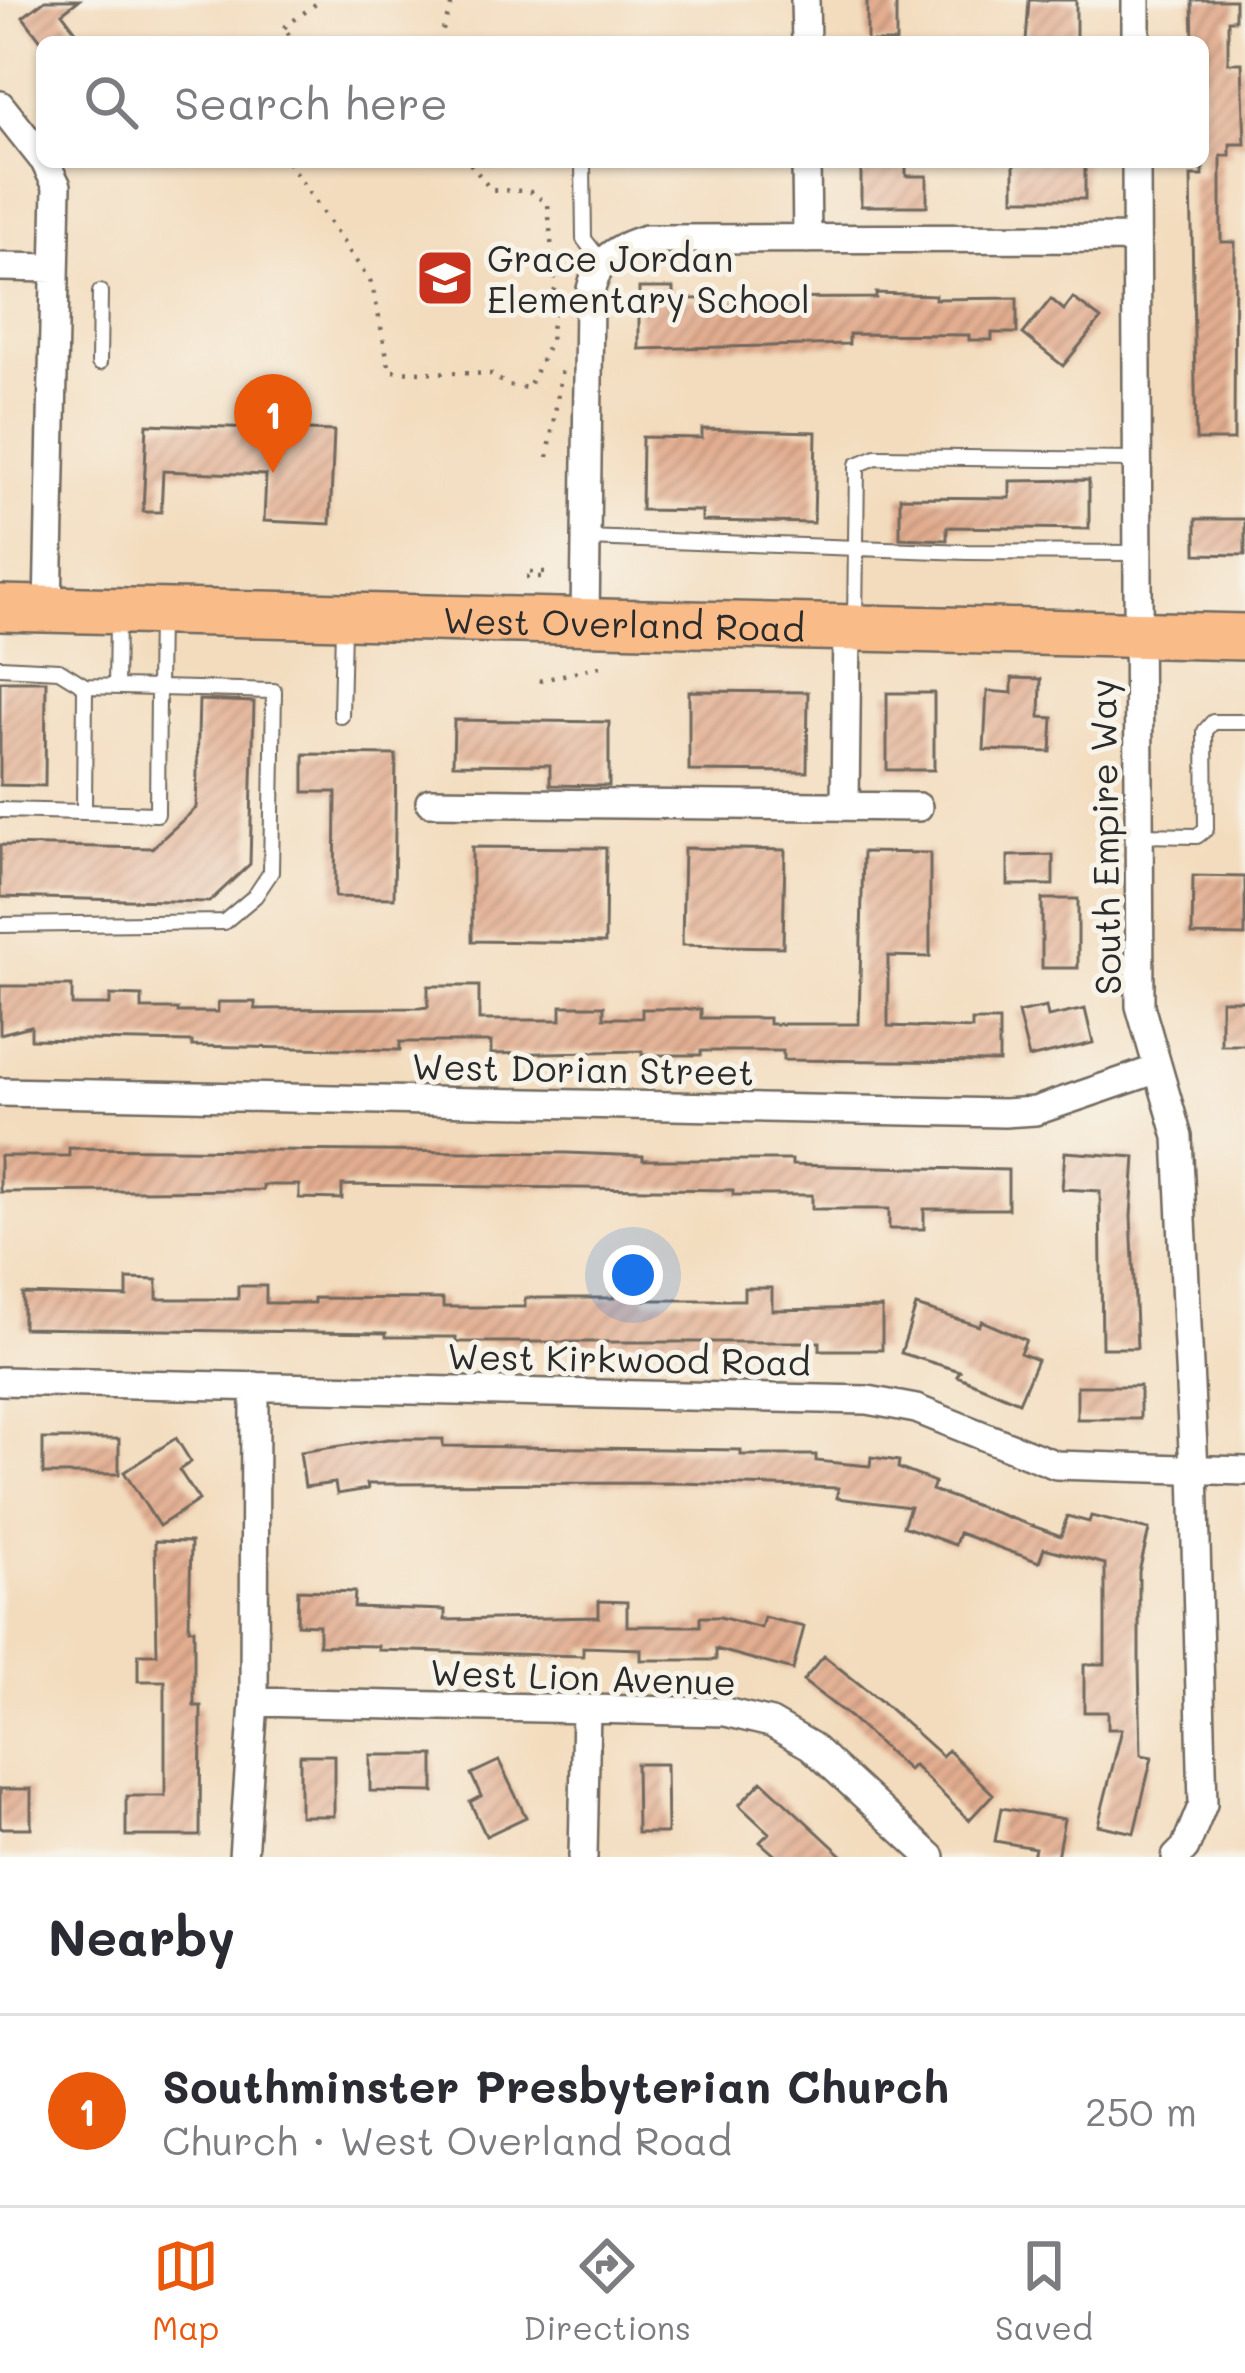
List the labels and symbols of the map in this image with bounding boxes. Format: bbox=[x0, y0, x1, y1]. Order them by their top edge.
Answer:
place label: Grace Jordan Elementary School bbox=[487, 234, 810, 323]
school or university icon: Grace Jordan Elementary School bbox=[414, 247, 476, 309]
pin: 1 bbox=[234, 374, 312, 473]
street label: West Overland Road bbox=[442, 595, 805, 650]
street label: South Empire Way bbox=[1078, 678, 1131, 996]
street label: West Dorian Street bbox=[411, 1042, 755, 1094]
your location bbox=[603, 1245, 663, 1305]
street label: West Kirkwood Road bbox=[447, 1331, 811, 1385]
street label: West Lion Avenue bbox=[429, 1647, 737, 1705]

